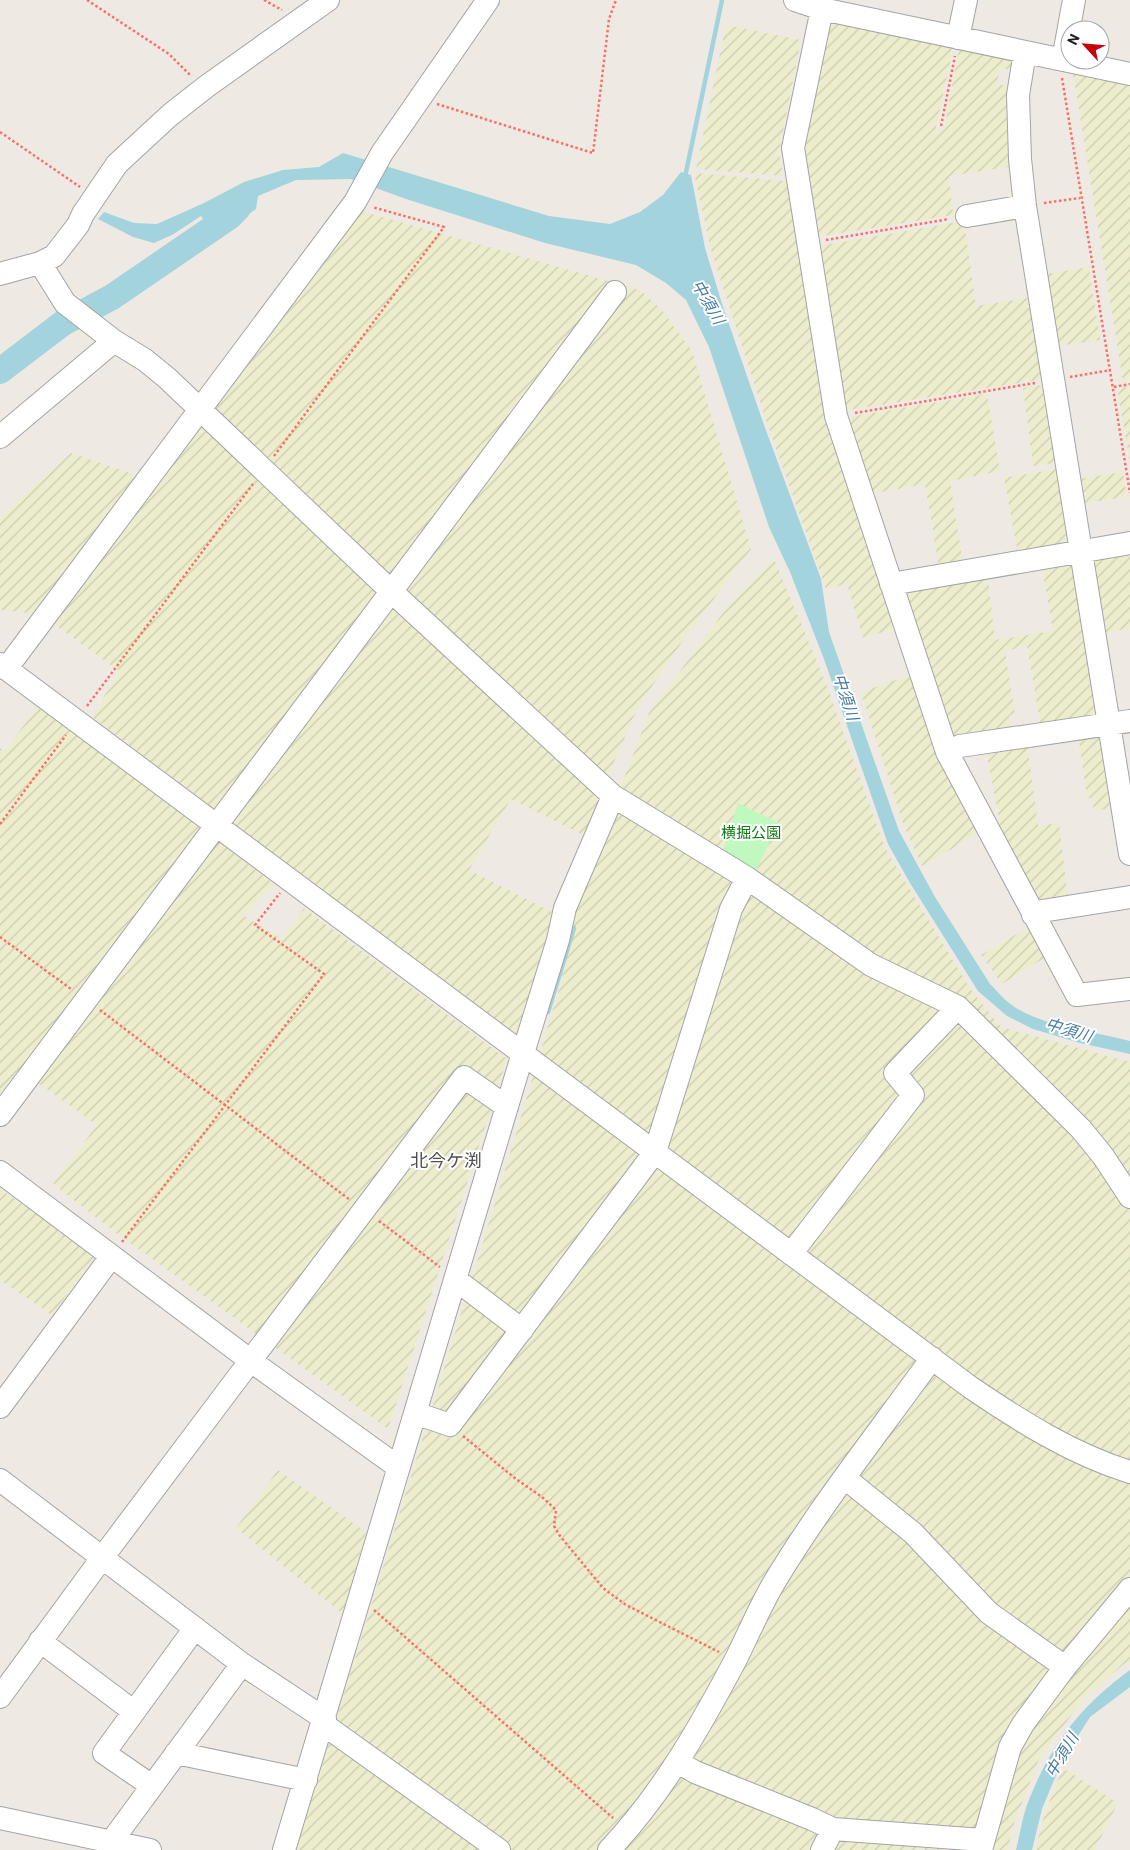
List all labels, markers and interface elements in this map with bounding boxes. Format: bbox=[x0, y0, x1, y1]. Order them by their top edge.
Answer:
north arrow bbox=[1060, 20, 1110, 70]
text: N bbox=[1064, 31, 1083, 47]
water label: 中須川 bbox=[688, 276, 729, 329]
water label: 中須川 bbox=[830, 671, 863, 725]
park label: 横掘公園 bbox=[721, 824, 781, 842]
water label: 中須川 bbox=[1043, 1014, 1097, 1047]
district label: 北今ケ渕 bbox=[410, 1150, 482, 1171]
water label: 中須川 bbox=[1041, 1728, 1084, 1780]

